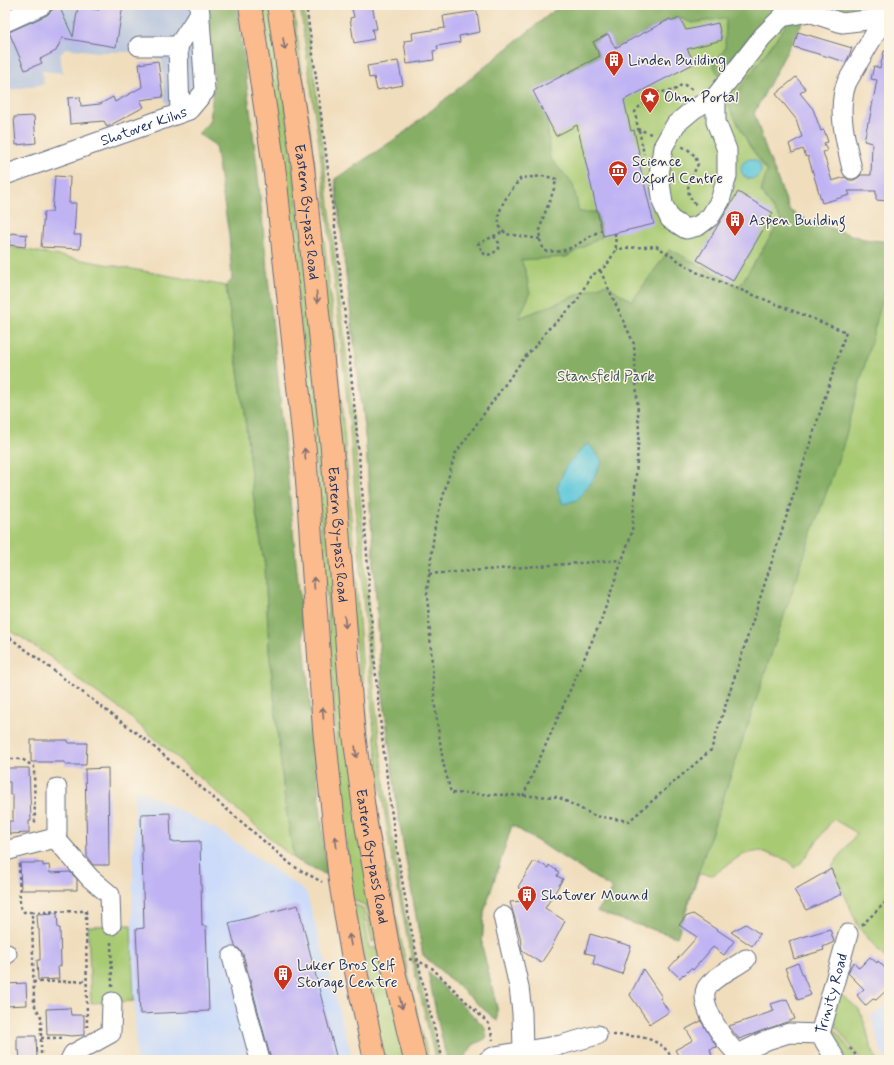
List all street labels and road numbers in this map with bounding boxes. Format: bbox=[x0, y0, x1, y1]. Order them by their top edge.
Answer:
street label: Shotover Kilns bbox=[98, 102, 190, 152]
street label: Eastern By-pass Road bbox=[289, 143, 324, 281]
street label: Eastern By-pass Road bbox=[322, 466, 353, 603]
street label: Eastern By-pass Road bbox=[350, 788, 393, 926]
street label: Trinity Road bbox=[811, 951, 853, 1037]

